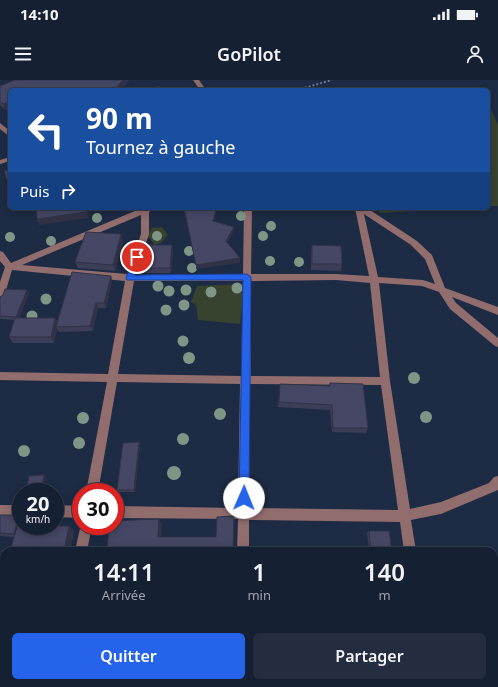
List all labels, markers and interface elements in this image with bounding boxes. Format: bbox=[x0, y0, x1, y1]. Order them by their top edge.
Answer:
text: 14:10 bbox=[20, 4, 59, 24]
text: GoPilot bbox=[217, 42, 281, 66]
icon: menu bbox=[12, 43, 34, 65]
icon: person bbox=[464, 43, 486, 65]
text: 90 m bbox=[86, 99, 153, 137]
icon: left bbox=[20, 104, 72, 156]
text: Tournez à gauche bbox=[86, 135, 235, 159]
icon: right bbox=[57, 180, 79, 202]
text: Puis bbox=[20, 181, 49, 201]
pin bbox=[120, 240, 154, 274]
icon: arrive bbox=[126, 246, 148, 268]
position arrow bbox=[223, 477, 265, 519]
speed limit sign: 30 bbox=[72, 483, 124, 535]
text: 20 bbox=[27, 490, 49, 517]
text: km/h bbox=[26, 512, 50, 526]
text: 14:11 bbox=[93, 555, 154, 588]
text: 1 bbox=[252, 555, 266, 588]
text: 140 bbox=[364, 555, 405, 588]
text: Arrivée bbox=[102, 586, 146, 604]
text: min bbox=[247, 586, 271, 604]
text: m bbox=[378, 586, 391, 604]
button: Quitter bbox=[12, 633, 245, 679]
button: Partager bbox=[253, 633, 486, 679]

